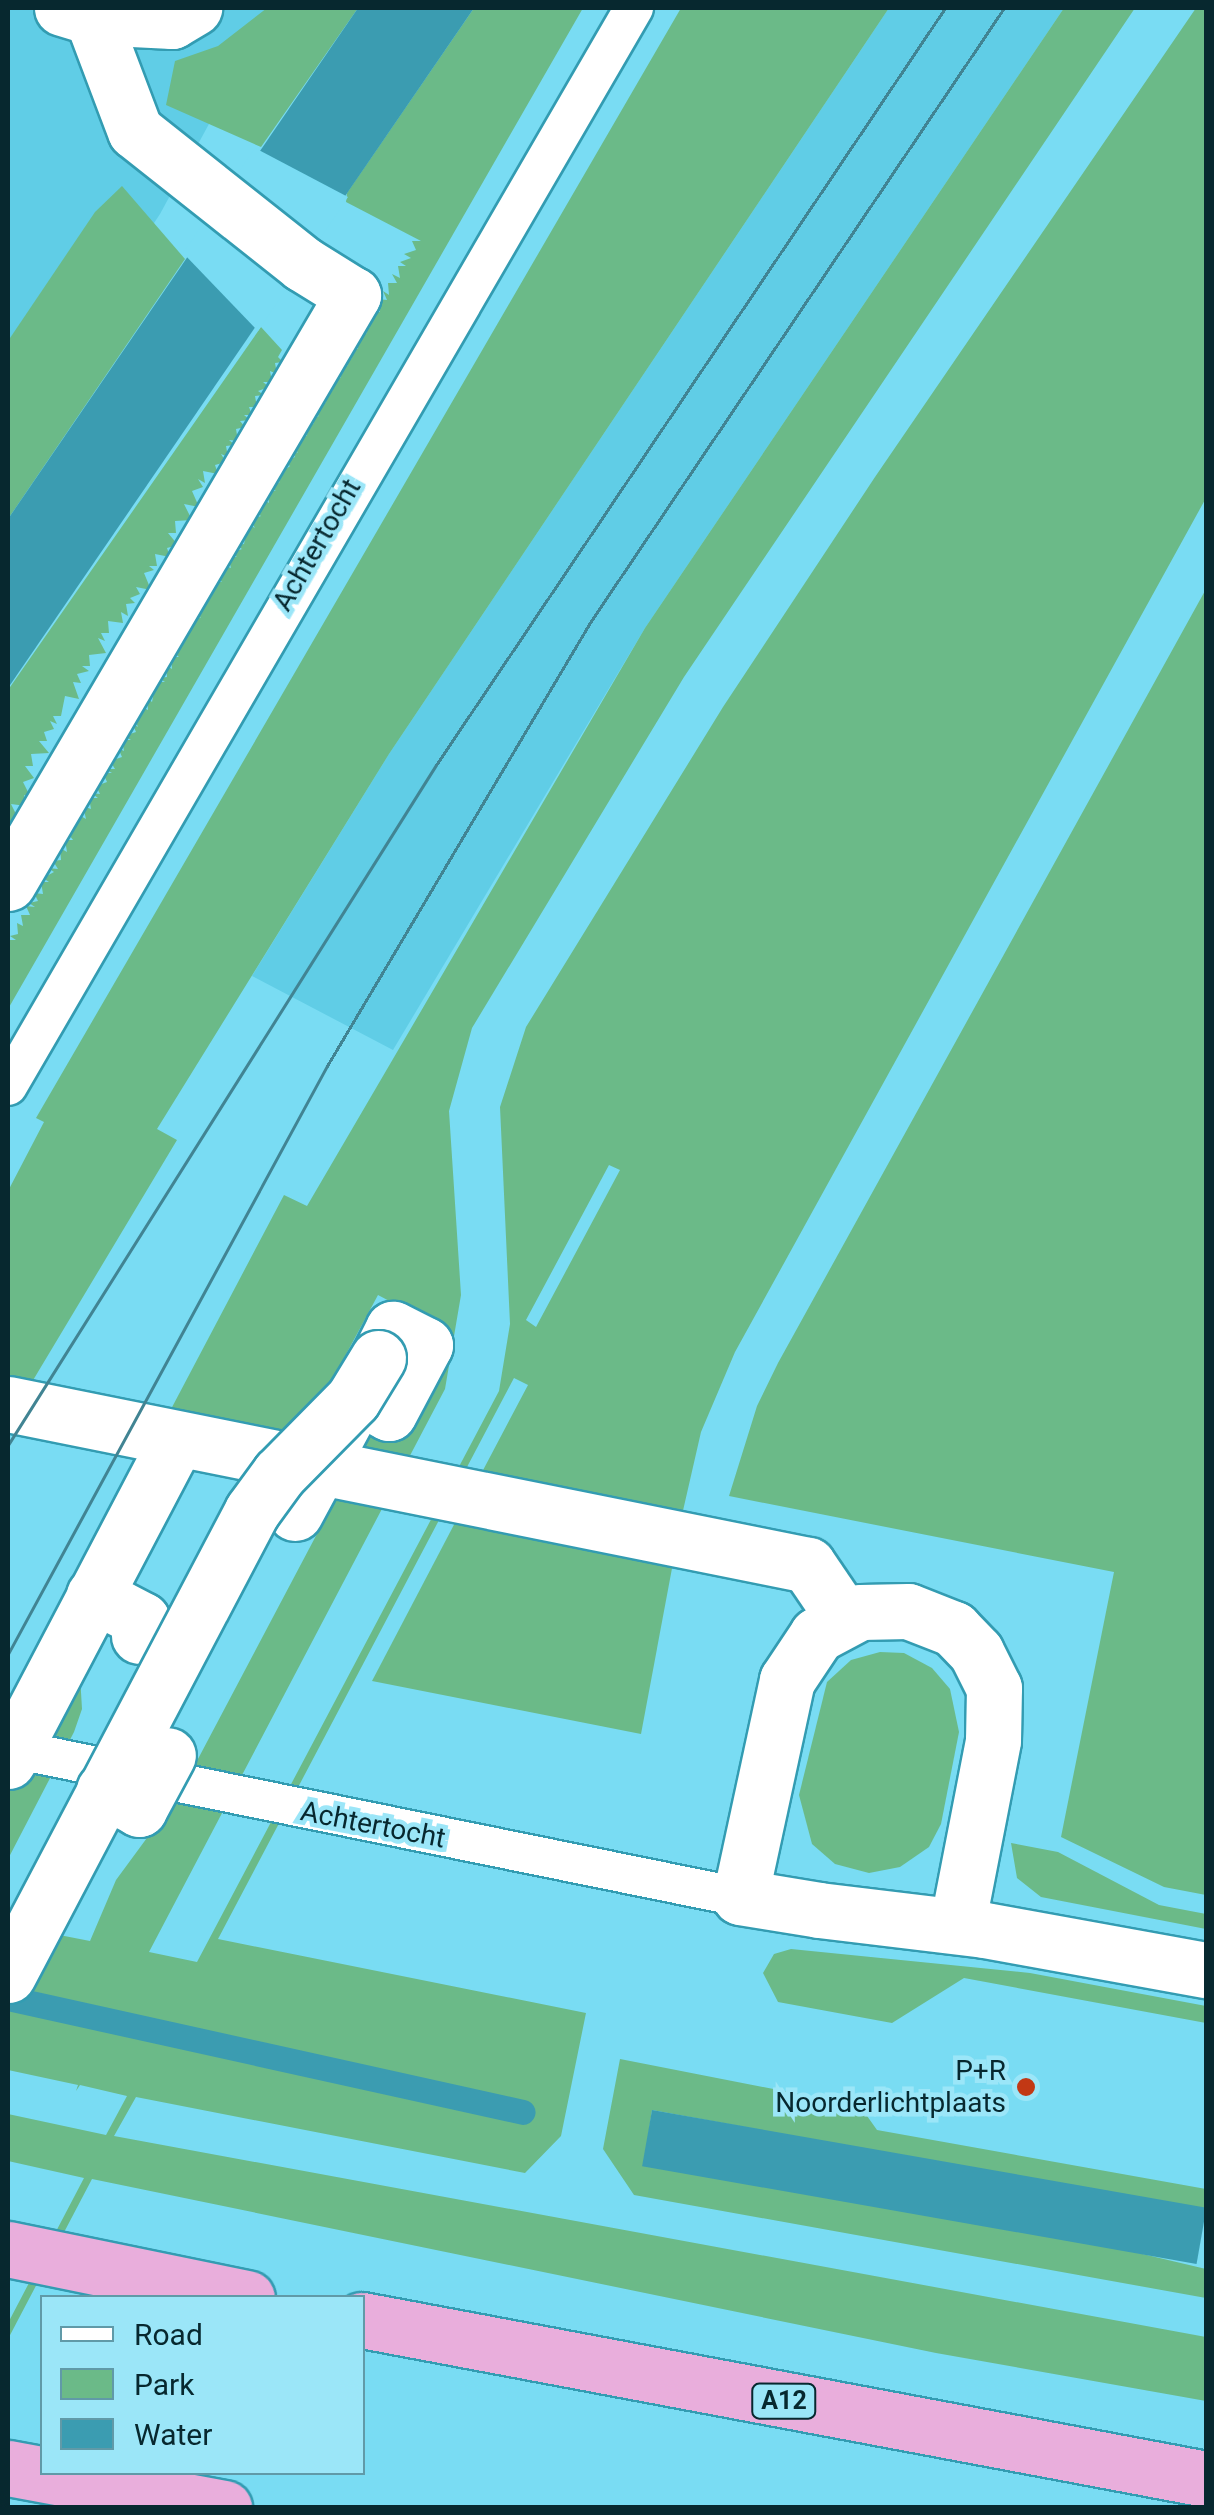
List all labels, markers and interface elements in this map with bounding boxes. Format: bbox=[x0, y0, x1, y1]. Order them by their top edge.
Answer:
street label: Achtertocht bbox=[266, 473, 368, 617]
street label: Achtertocht bbox=[298, 1795, 448, 1855]
place label: P+R Noorderlichtplaats bbox=[775, 2054, 1006, 2120]
marker: P+R Noorderlichtplaats bbox=[1015, 2076, 1037, 2098]
legend bbox=[40, 2295, 365, 2475]
text: Road bbox=[134, 2317, 203, 2352]
text: Park bbox=[134, 2367, 194, 2402]
road number: A12 bbox=[749, 2381, 819, 2421]
text: Water bbox=[134, 2417, 212, 2452]

